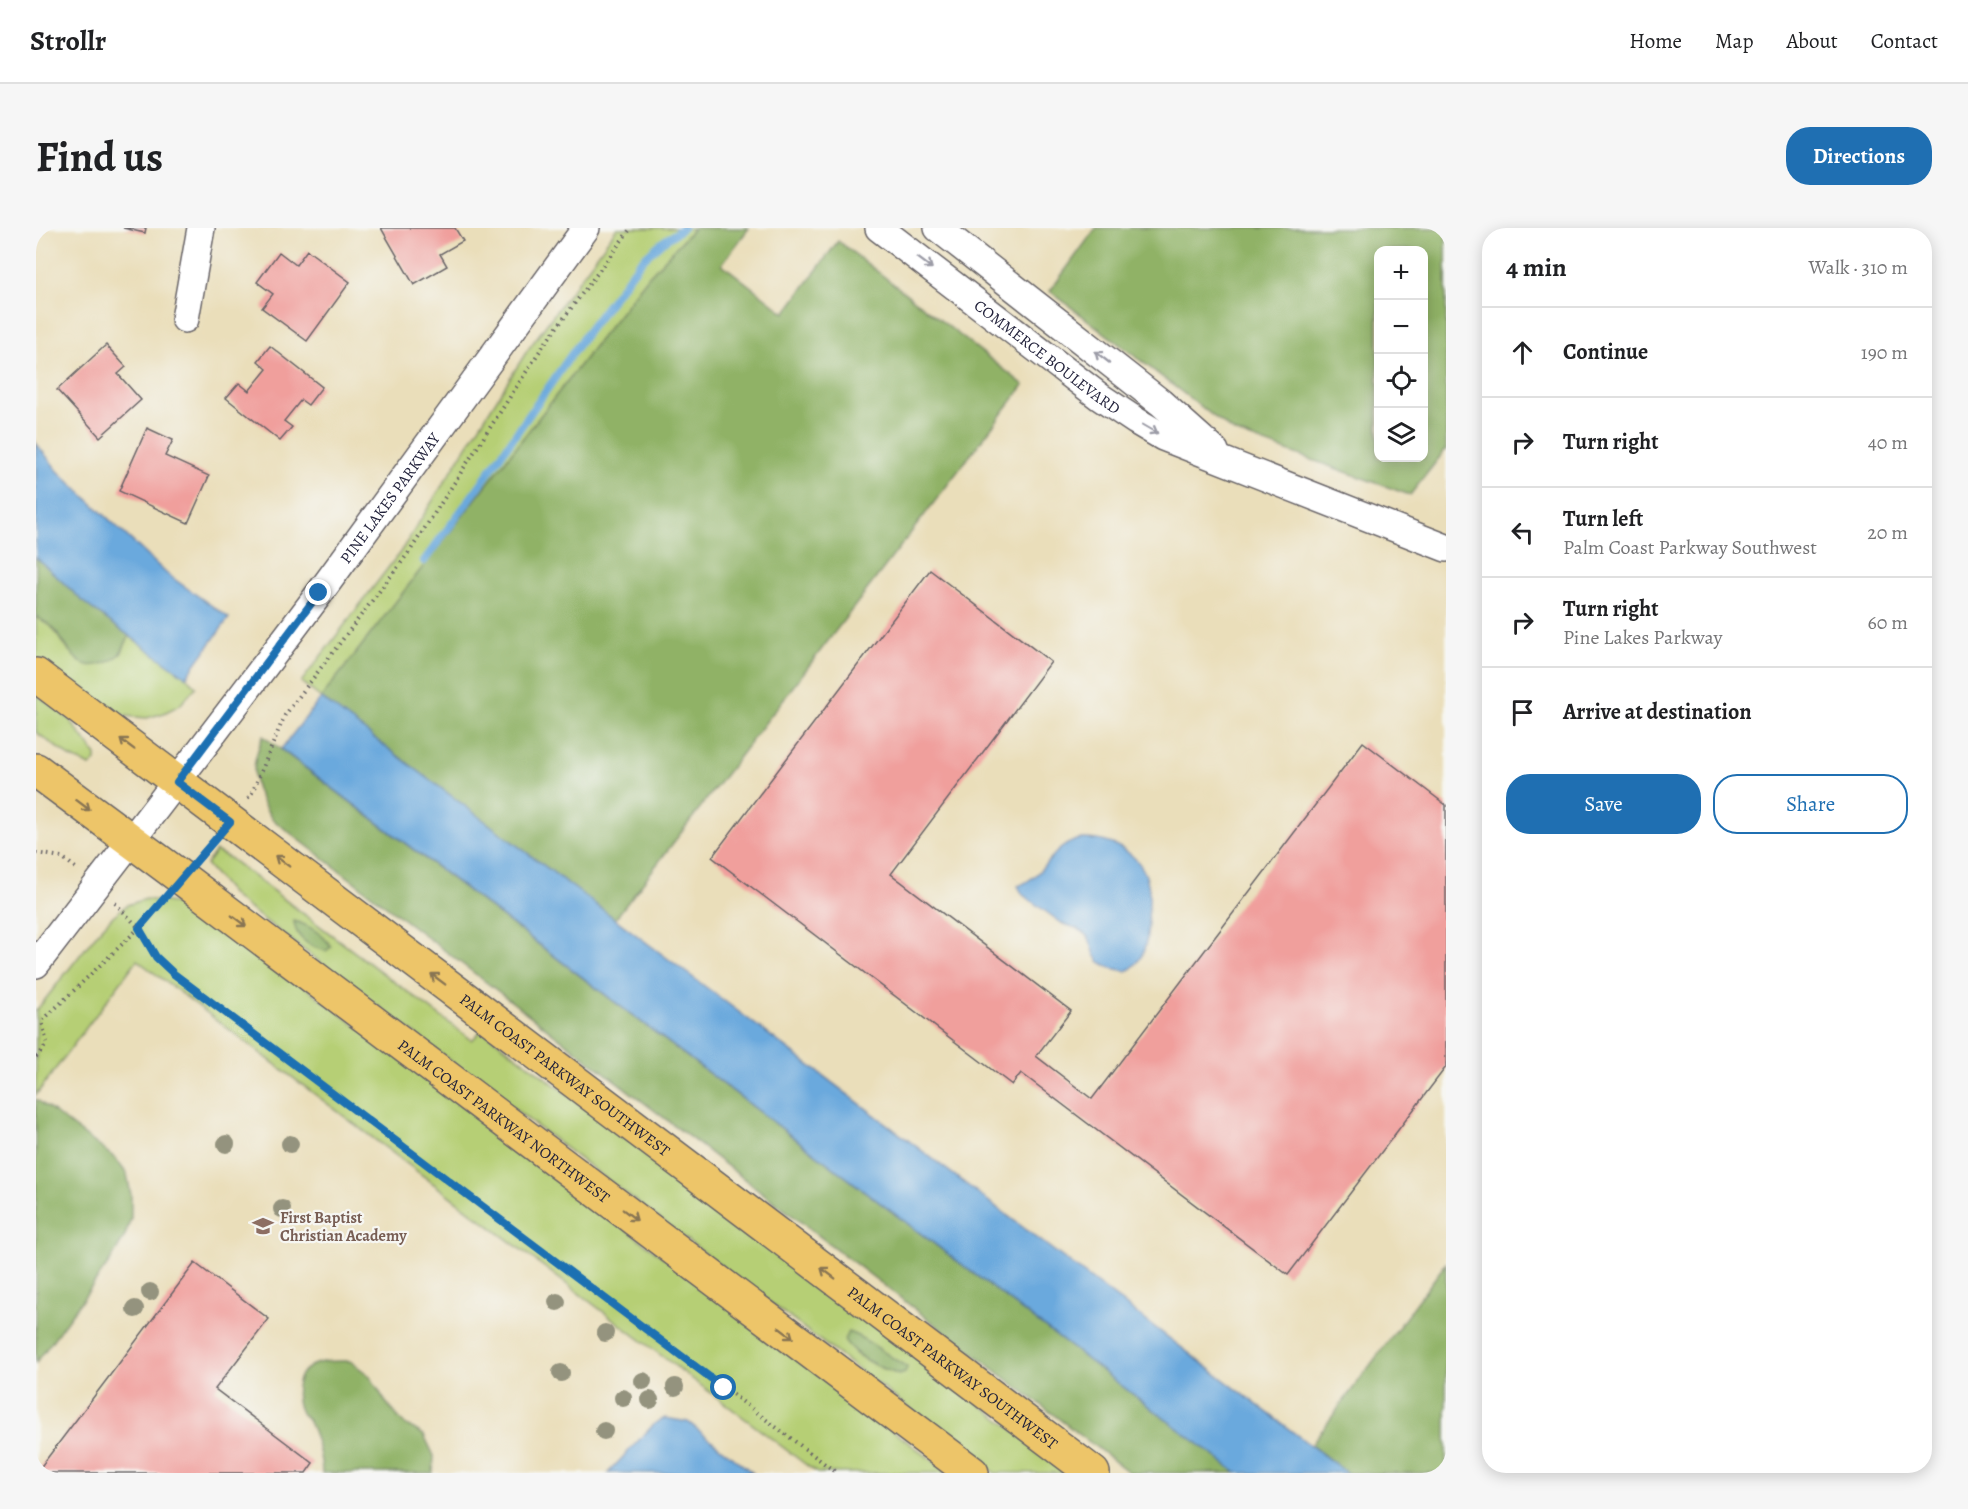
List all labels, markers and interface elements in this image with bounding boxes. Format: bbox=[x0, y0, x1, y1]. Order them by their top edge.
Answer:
text: Strollr bbox=[30, 22, 106, 60]
text: Home bbox=[1629, 27, 1682, 55]
text: Map bbox=[1715, 27, 1753, 55]
text: About bbox=[1786, 27, 1838, 55]
text: Contact bbox=[1871, 27, 1938, 55]
button: Directions bbox=[1786, 127, 1932, 185]
text: Find us bbox=[36, 128, 163, 185]
map controls bbox=[1374, 246, 1428, 462]
button: + bbox=[1374, 246, 1428, 300]
text: 4 min bbox=[1506, 250, 1567, 285]
text: Walk · 310 m bbox=[1809, 254, 1908, 281]
one-way arrow bbox=[917, 257, 933, 270]
street label: COMMERCE BOULEVARD bbox=[969, 295, 1125, 420]
button: − bbox=[1374, 300, 1428, 354]
icon: ahead bbox=[1506, 336, 1539, 369]
text: Continue bbox=[1563, 337, 1648, 367]
text: 190 m bbox=[1861, 339, 1908, 366]
one-way arrow bbox=[1095, 350, 1111, 363]
button: locate bbox=[1374, 354, 1428, 408]
button: layers bbox=[1374, 408, 1428, 462]
one-way arrow bbox=[1141, 423, 1158, 435]
icon: right bbox=[1506, 426, 1539, 459]
text: Turn right bbox=[1563, 427, 1659, 457]
street label: PINE LAKES PARKWAY bbox=[335, 428, 446, 568]
text: 40 m bbox=[1868, 429, 1908, 456]
text: Turn left bbox=[1563, 504, 1643, 534]
icon: left bbox=[1506, 516, 1539, 549]
text: 20 m bbox=[1867, 519, 1908, 546]
text: Palm Coast Parkway Southwest bbox=[1563, 534, 1817, 561]
route end bbox=[305, 579, 331, 605]
text: Turn right bbox=[1563, 594, 1659, 624]
icon: right bbox=[1506, 606, 1539, 639]
text: 60 m bbox=[1868, 609, 1908, 636]
text: Pine Lakes Parkway bbox=[1563, 624, 1722, 651]
icon: arrive bbox=[1506, 696, 1539, 729]
text: Arrive at destination bbox=[1563, 697, 1752, 727]
one-way arrow bbox=[119, 738, 135, 750]
button: Save bbox=[1506, 774, 1701, 834]
button: Share bbox=[1713, 774, 1908, 834]
one-way arrow bbox=[74, 799, 90, 811]
one-way arrow bbox=[275, 855, 291, 868]
one-way arrow bbox=[231, 915, 247, 927]
one-way arrow bbox=[431, 972, 447, 985]
street label: PALM COAST PARKWAY SOUTHWEST bbox=[455, 989, 674, 1162]
street label: PALM COAST PARKWAY NORTHWEST bbox=[393, 1034, 614, 1209]
place label: First Baptist Christian Academy bbox=[280, 1207, 407, 1247]
one-way arrow bbox=[622, 1209, 638, 1222]
school or university icon: First Baptist Christian Academy bbox=[251, 1214, 275, 1238]
one-way arrow bbox=[821, 1267, 837, 1280]
street label: PALM COAST PARKWAY SOUTHWEST bbox=[843, 1281, 1062, 1455]
one-way arrow bbox=[777, 1326, 793, 1339]
route start bbox=[710, 1374, 736, 1400]

